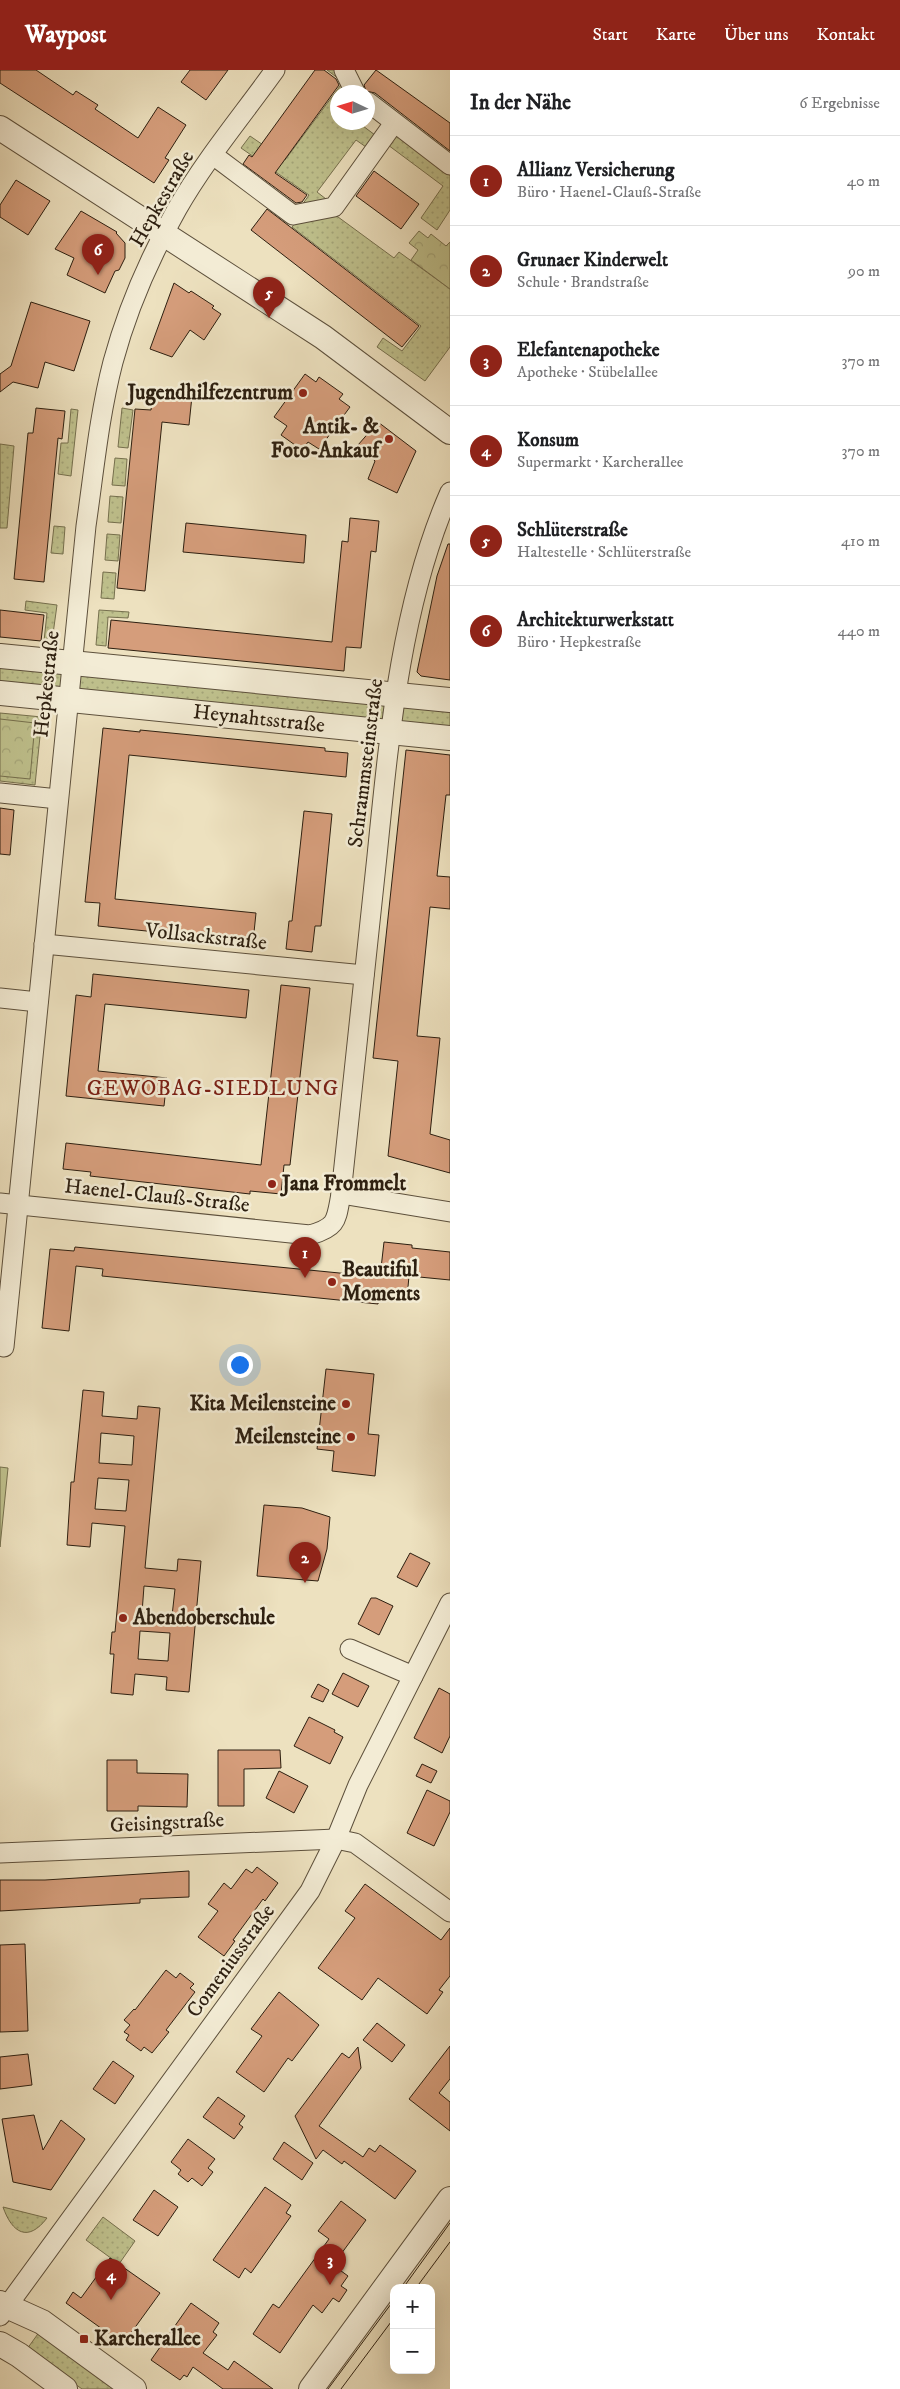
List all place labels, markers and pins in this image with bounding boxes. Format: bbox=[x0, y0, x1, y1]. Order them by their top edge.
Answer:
pin: 6 bbox=[82, 234, 114, 275]
pin: 5 bbox=[253, 277, 285, 318]
place label: Jugendhilfezentrum bbox=[125, 380, 293, 406]
marker: Jugendhilfezentrum bbox=[297, 387, 309, 399]
place label: Antik- & Foto-Ankauf bbox=[271, 414, 382, 464]
marker: Antik- & Foto-Ankauf bbox=[383, 433, 395, 445]
place label: Jana Frommelt bbox=[280, 1171, 407, 1197]
marker: Jana Frommelt bbox=[266, 1178, 278, 1190]
pin: 1 bbox=[289, 1237, 321, 1278]
place label: Beautiful Moments bbox=[342, 1257, 420, 1307]
marker: Beautiful Moments bbox=[326, 1276, 338, 1288]
place label: Kita Meilensteine bbox=[189, 1391, 336, 1417]
marker: Kita Meilensteine bbox=[340, 1398, 352, 1410]
place label: Meilensteine bbox=[235, 1424, 341, 1450]
marker: Meilensteine bbox=[345, 1431, 357, 1443]
pin: 2 bbox=[289, 1542, 321, 1583]
place label: Abendoberschule bbox=[132, 1605, 275, 1631]
marker: Abendoberschule bbox=[117, 1612, 129, 1624]
pin: 3 bbox=[314, 2244, 346, 2285]
pin: 4 bbox=[95, 2259, 127, 2300]
place label: Karcherallee bbox=[94, 2326, 201, 2352]
marker: Karcherallee bbox=[78, 2333, 90, 2345]

